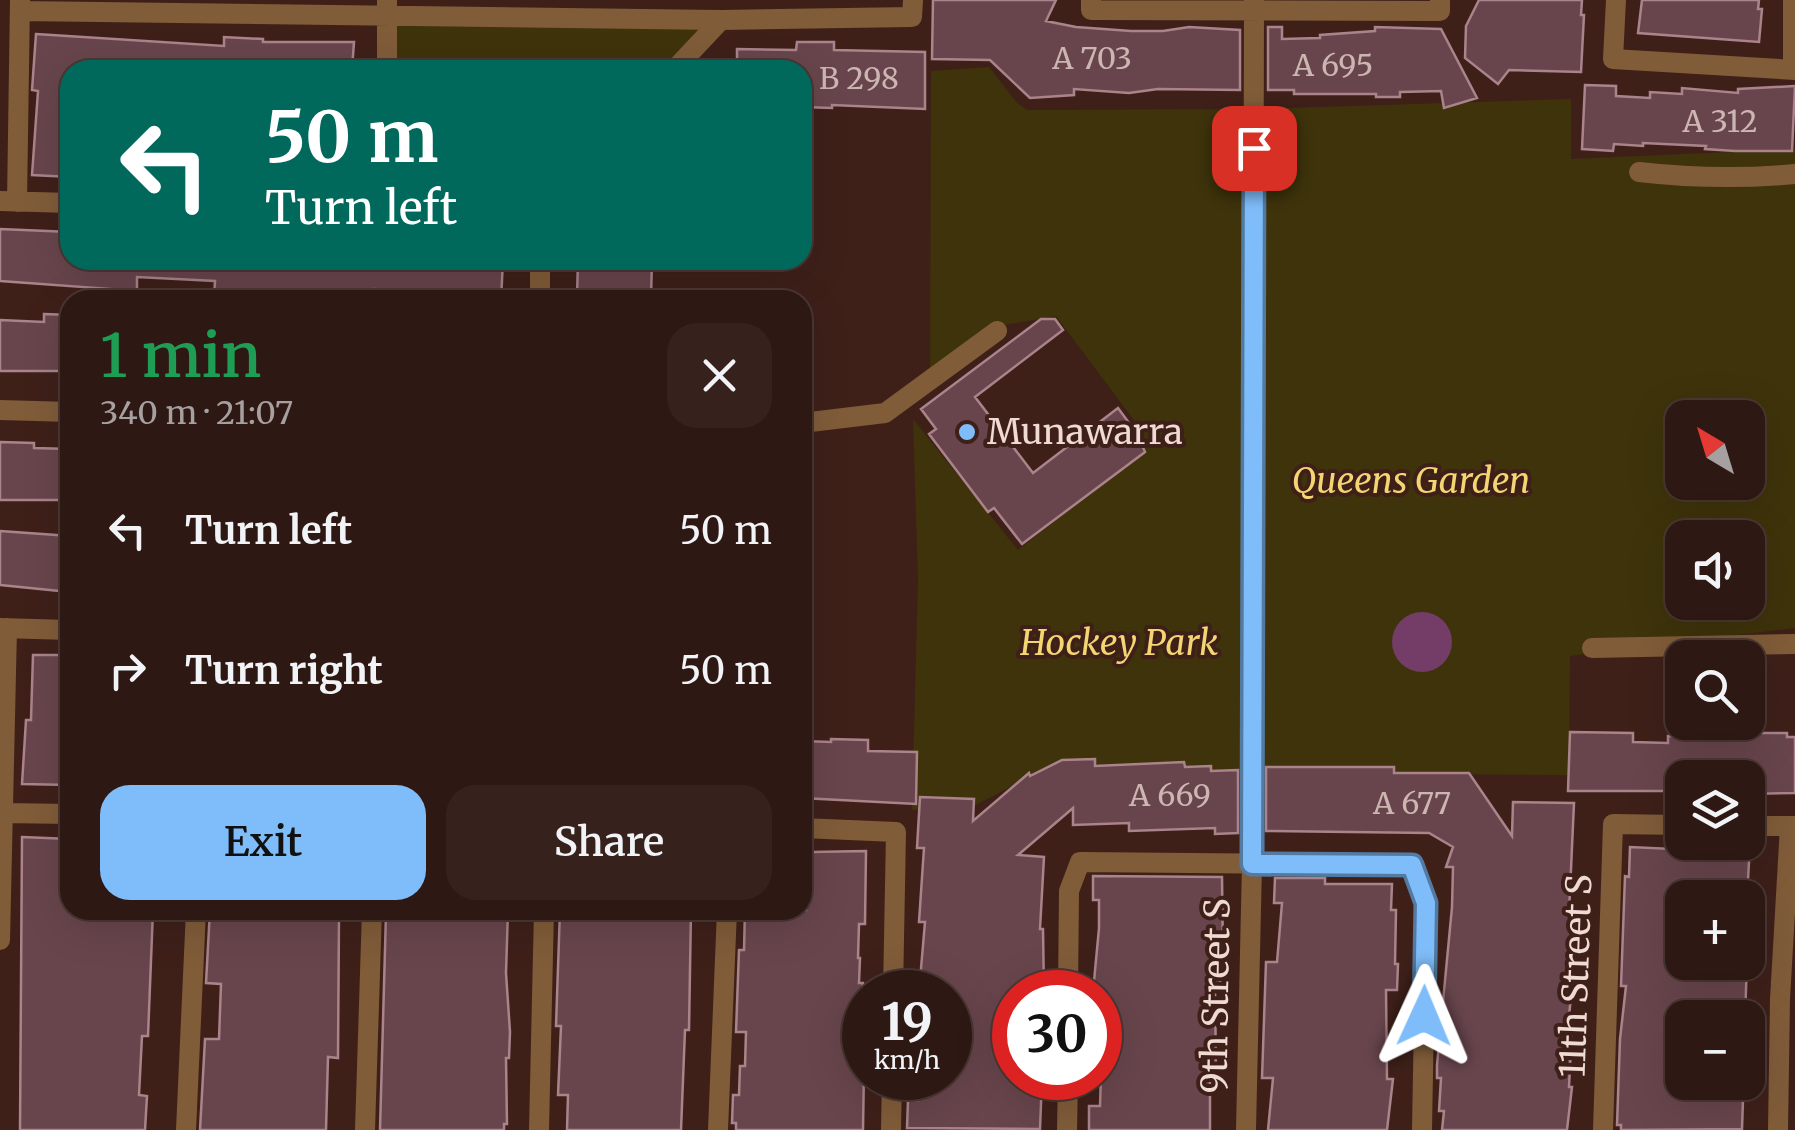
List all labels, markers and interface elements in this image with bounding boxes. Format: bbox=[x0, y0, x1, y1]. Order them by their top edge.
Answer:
house number: A 703 bbox=[1051, 39, 1132, 77]
house number: A 695 bbox=[1292, 46, 1373, 84]
house number: B 298 bbox=[819, 59, 899, 97]
text: 50 m bbox=[265, 93, 438, 181]
icon: left bbox=[100, 100, 230, 230]
house number: A 312 bbox=[1681, 102, 1758, 140]
pin bbox=[1212, 106, 1297, 191]
icon: arrive bbox=[1227, 121, 1282, 176]
text: Turn left bbox=[265, 180, 457, 236]
text: 1 min bbox=[100, 318, 261, 393]
button: close bbox=[667, 323, 772, 428]
text: 340 m · 21:07 bbox=[100, 393, 293, 433]
north arrow bbox=[1665, 400, 1765, 500]
map controls bbox=[1665, 400, 1765, 1100]
place label: Munawarra bbox=[987, 410, 1183, 454]
marker: Munawarra bbox=[956, 421, 978, 443]
park label: Queens Garden bbox=[1292, 459, 1530, 503]
icon: left bbox=[100, 503, 155, 558]
text: Turn left bbox=[185, 507, 352, 554]
text: 50 m bbox=[679, 507, 772, 554]
button: sound bbox=[1665, 520, 1765, 620]
park label: Hockey Park bbox=[1019, 621, 1218, 665]
button: search bbox=[1665, 640, 1765, 740]
icon: right bbox=[100, 643, 155, 698]
text: Turn right bbox=[185, 647, 383, 694]
text: 50 m bbox=[679, 647, 772, 694]
button: layers bbox=[1665, 760, 1765, 860]
house number: A 669 bbox=[1128, 776, 1211, 814]
house number: A 677 bbox=[1372, 784, 1451, 822]
button: Exit bbox=[100, 785, 426, 900]
button: Share bbox=[446, 785, 772, 900]
street label: 11th Street S bbox=[1550, 874, 1602, 1078]
button: + bbox=[1665, 880, 1765, 980]
street label: 9th Street S bbox=[1192, 898, 1240, 1094]
position arrow bbox=[1372, 964, 1476, 1068]
speed limit sign: 30 bbox=[992, 970, 1122, 1100]
text: 19 bbox=[881, 991, 933, 1054]
button: − bbox=[1665, 1000, 1765, 1100]
text: km/h bbox=[874, 1044, 940, 1076]

